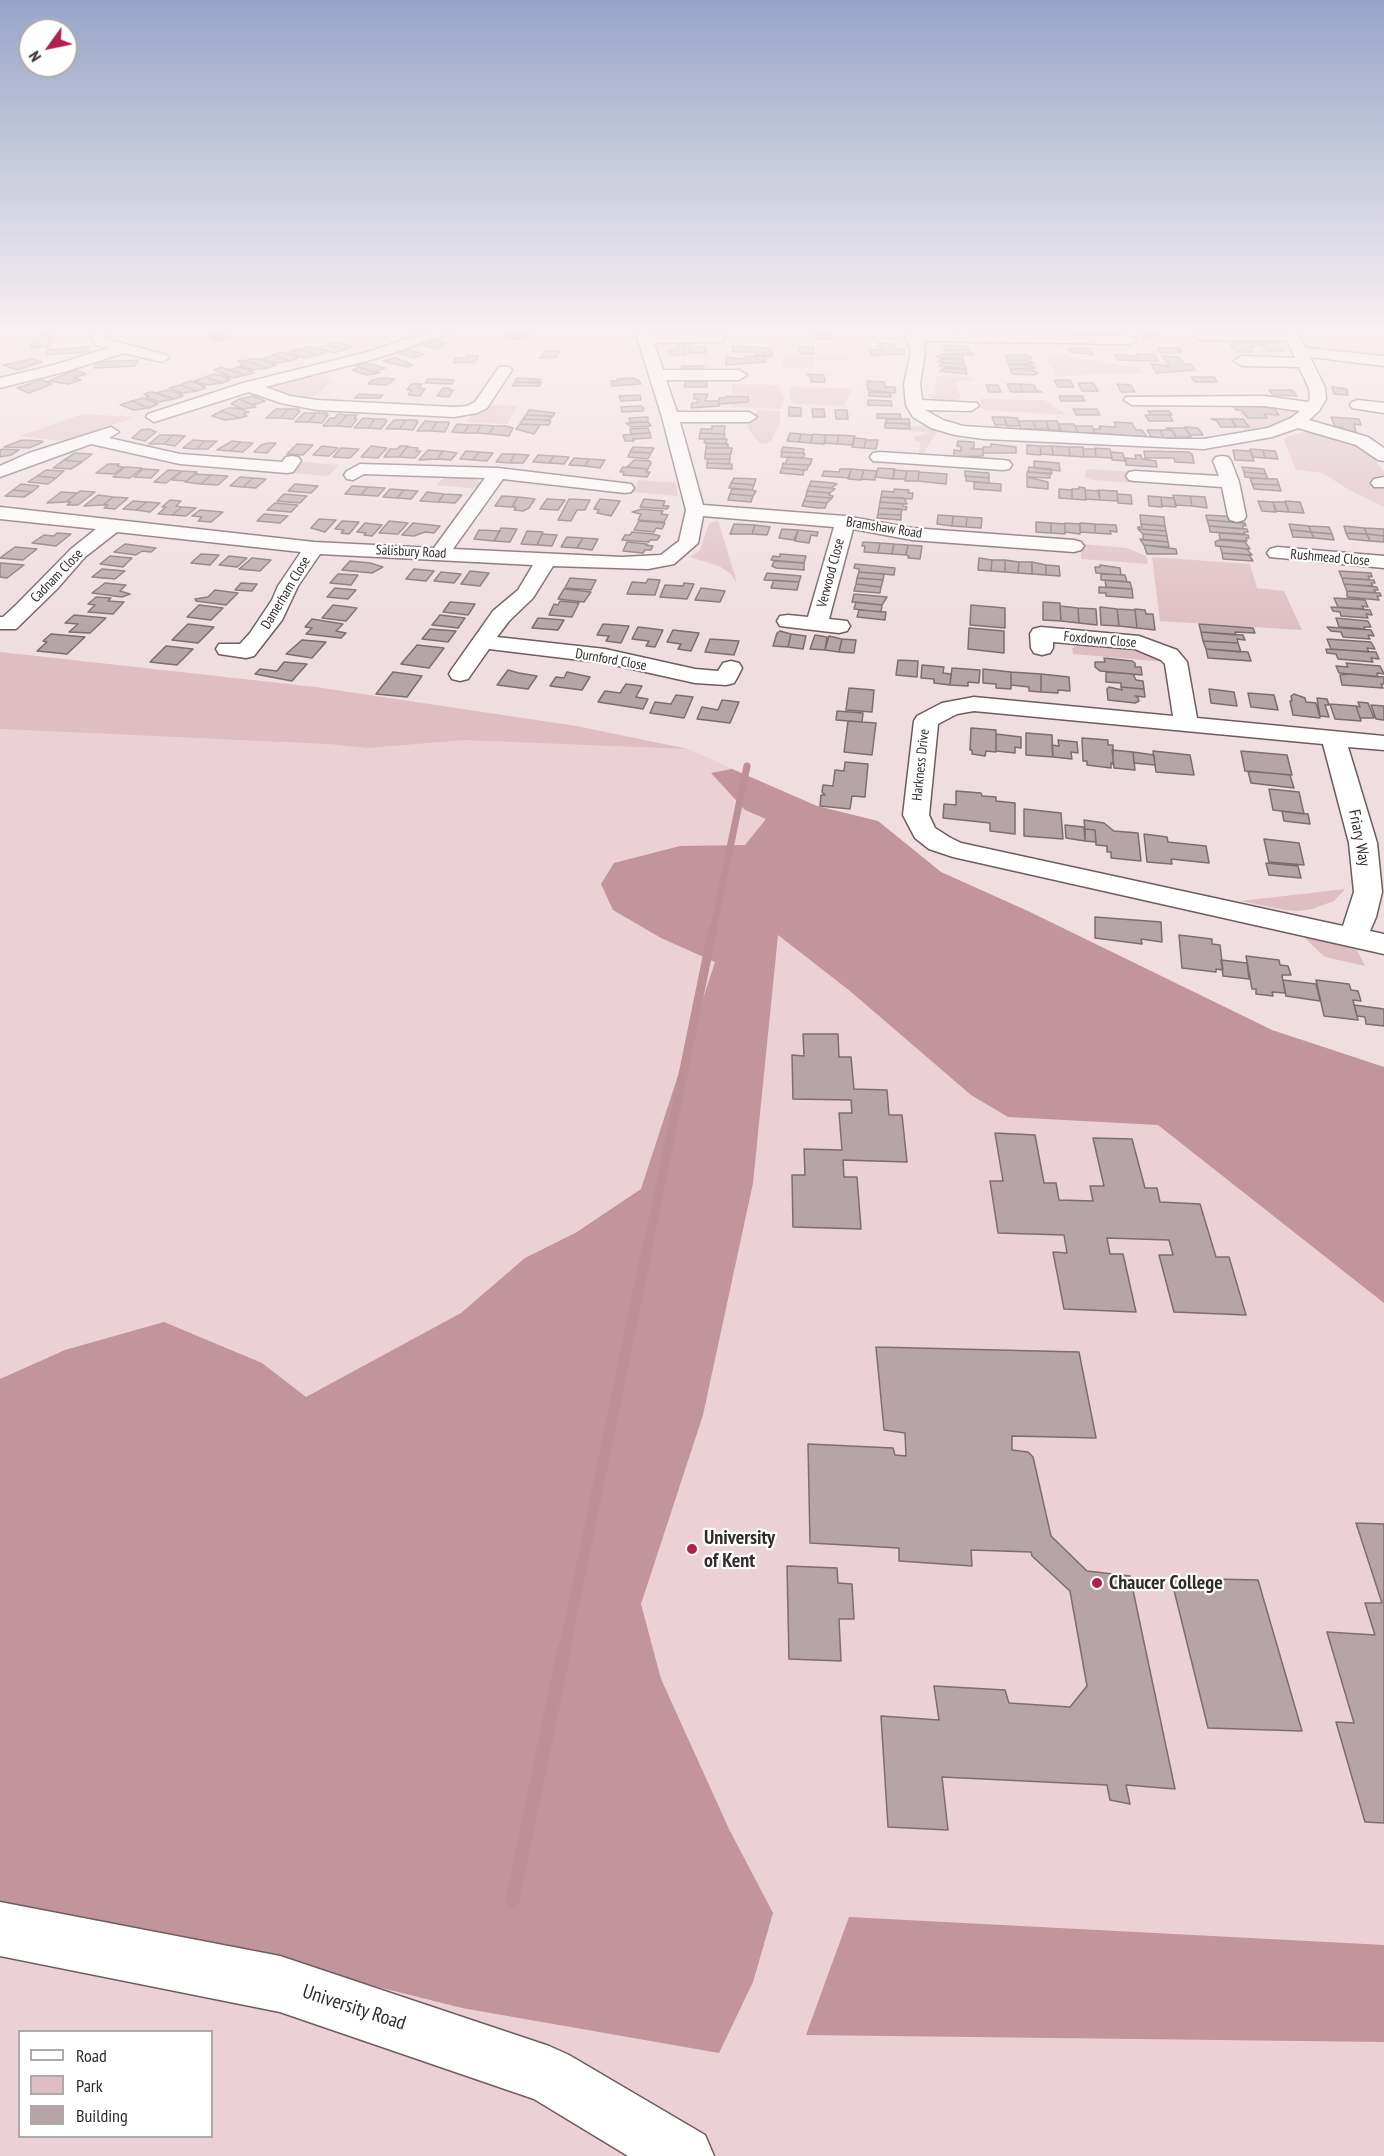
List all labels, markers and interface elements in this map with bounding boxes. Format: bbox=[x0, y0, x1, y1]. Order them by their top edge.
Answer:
north arrow bbox=[18, 18, 78, 78]
text: N bbox=[24, 48, 45, 66]
street label: Bramshaw Road bbox=[845, 514, 923, 542]
street label: Verwood Close bbox=[814, 537, 848, 609]
street label: Salisbury Road bbox=[375, 542, 447, 562]
street label: Cadnam Close bbox=[27, 546, 87, 606]
street label: Rushmead Close bbox=[1290, 546, 1370, 570]
street label: Damerham Close bbox=[258, 554, 314, 632]
street label: Foxdown Close bbox=[1063, 628, 1137, 652]
street label: Durnford Close bbox=[574, 645, 648, 675]
street label: Harkness Drive bbox=[909, 728, 933, 802]
street label: Friary Way bbox=[1344, 808, 1374, 868]
place label: University of Kent bbox=[704, 1526, 775, 1573]
marker: University of Kent bbox=[685, 1542, 699, 1556]
place label: Chaucer College bbox=[1109, 1571, 1223, 1595]
marker: Chaucer College bbox=[1090, 1576, 1104, 1590]
street label: University Road bbox=[299, 1980, 409, 2036]
legend bbox=[18, 2030, 213, 2138]
text: Road bbox=[76, 2044, 107, 2067]
text: Park bbox=[76, 2074, 103, 2097]
text: Building bbox=[76, 2104, 128, 2127]

